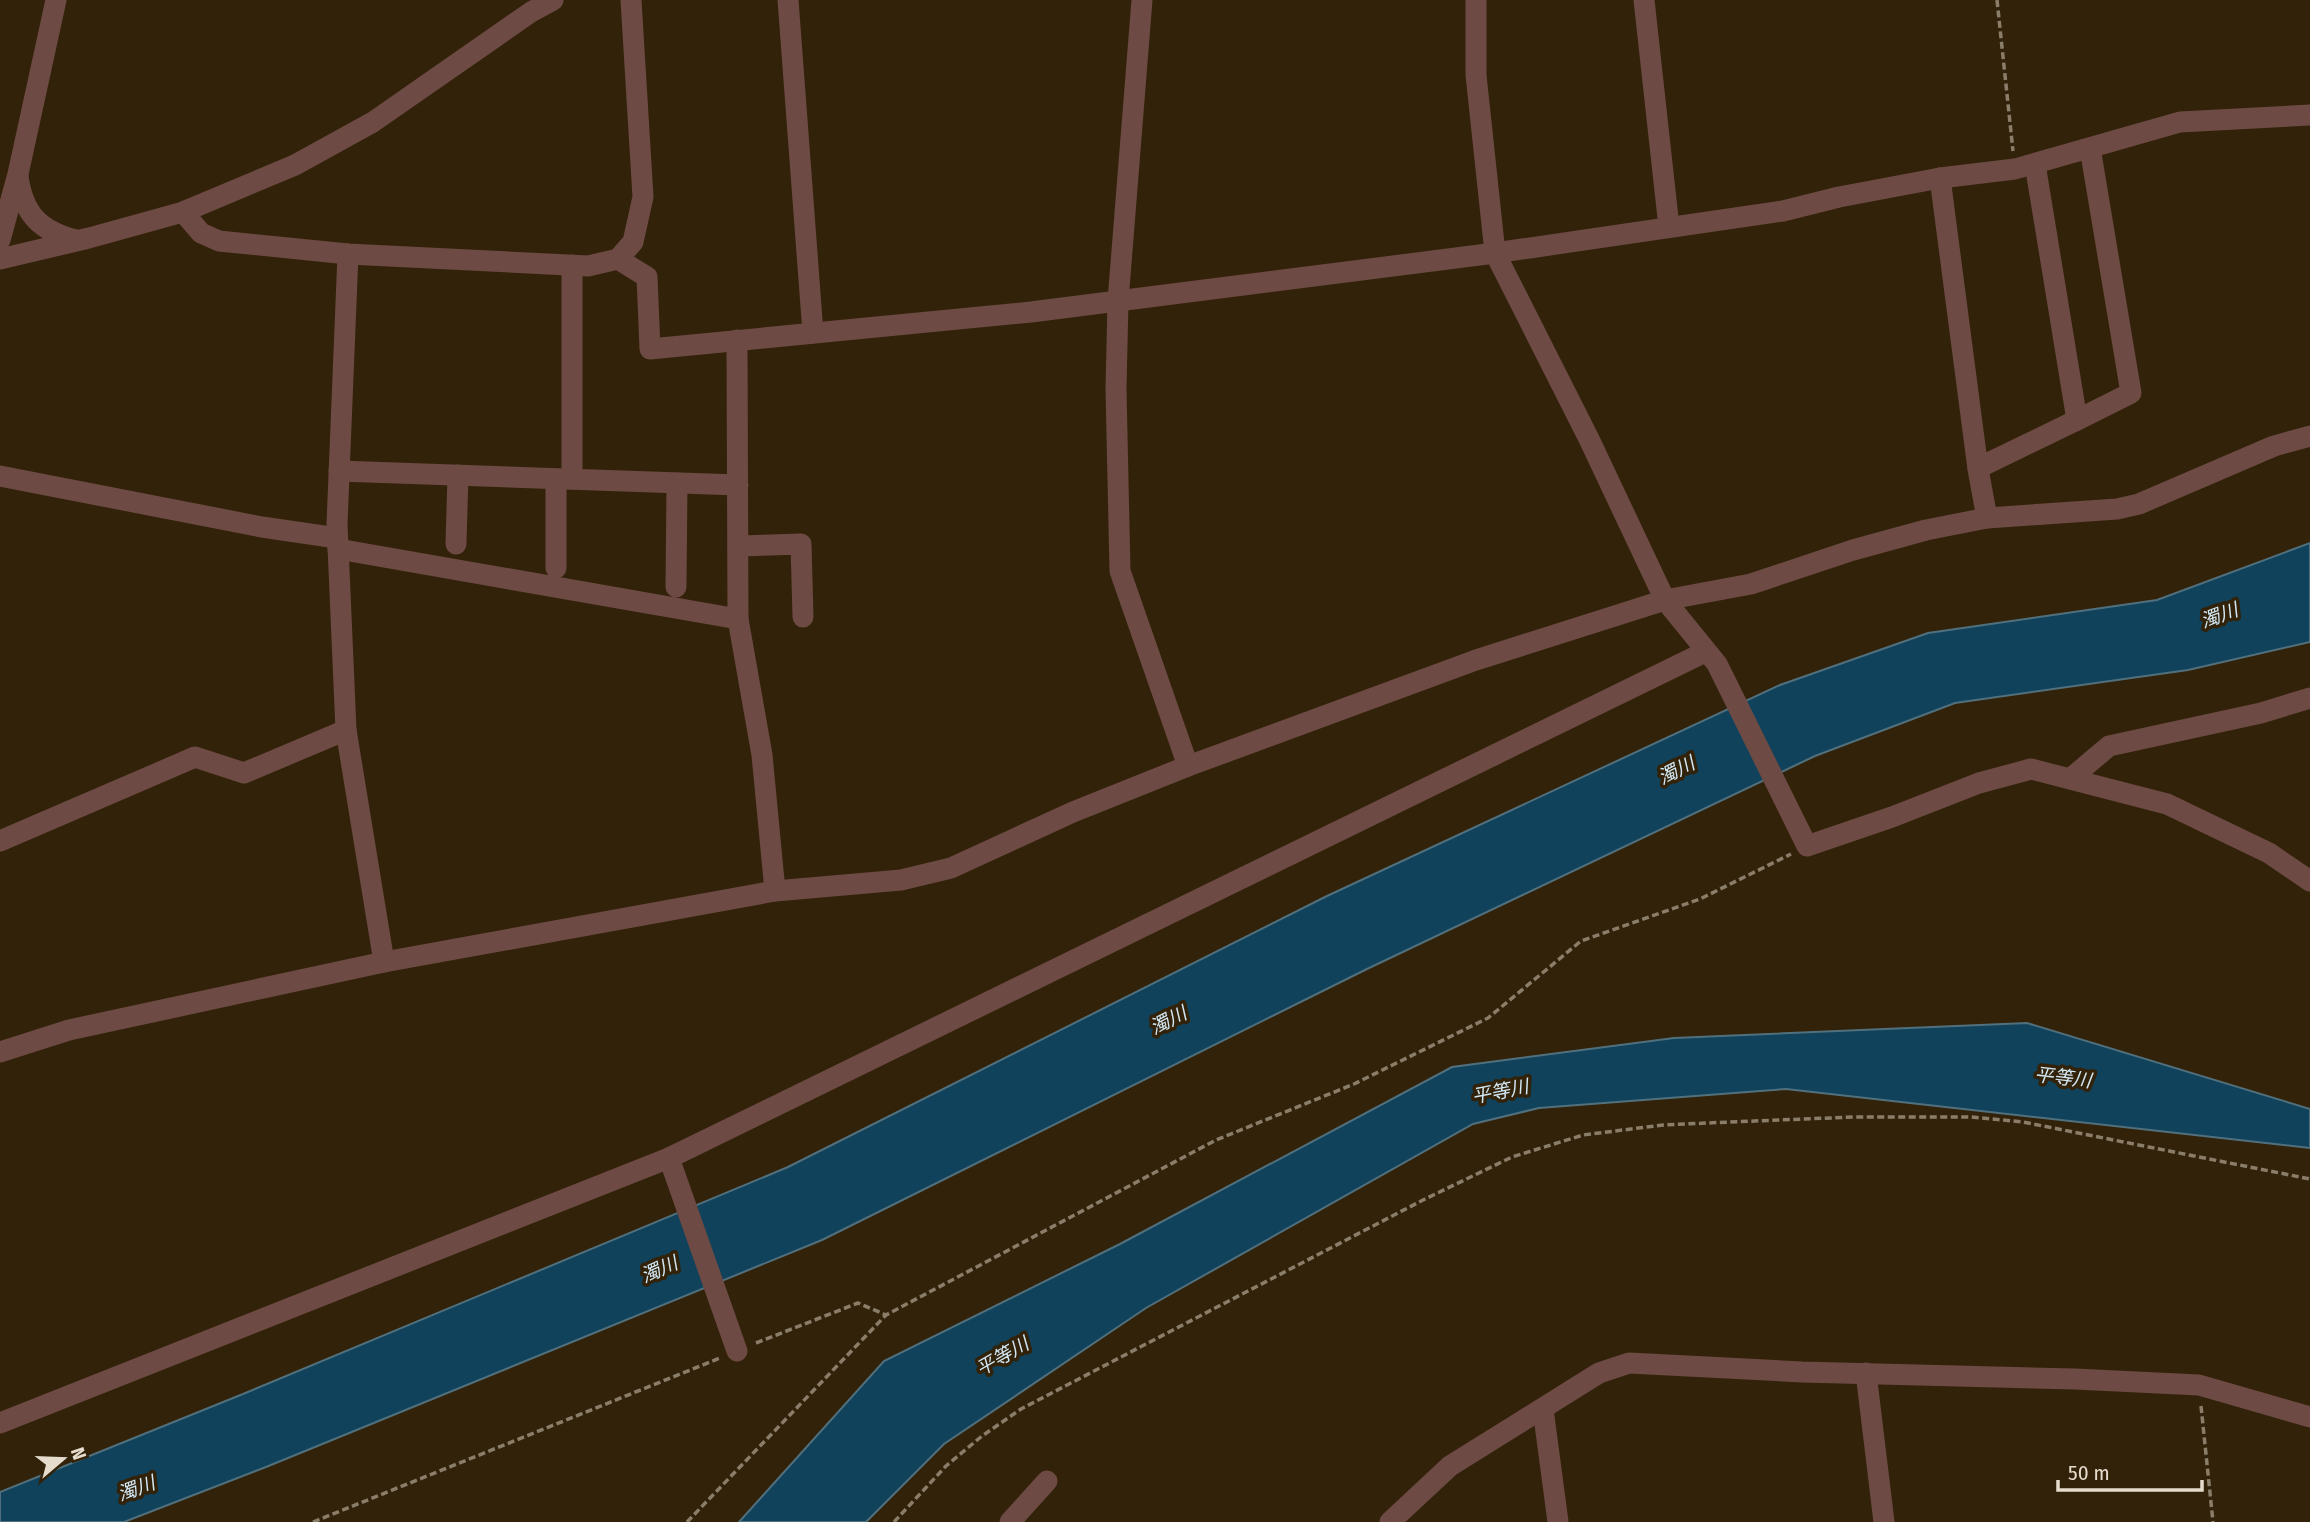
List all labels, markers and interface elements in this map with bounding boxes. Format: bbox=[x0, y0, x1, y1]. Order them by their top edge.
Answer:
water label: 濁川 bbox=[2197, 597, 2243, 633]
water label: 濁川 bbox=[1654, 751, 1700, 789]
water label: 濁川 bbox=[1146, 1001, 1192, 1039]
water label: 平等川 bbox=[2033, 1063, 2095, 1093]
water label: 平等川 bbox=[1470, 1074, 1532, 1108]
water label: 濁川 bbox=[637, 1250, 683, 1288]
water label: 平等川 bbox=[972, 1331, 1034, 1381]
north arrow bbox=[28, 1424, 98, 1494]
text: N bbox=[66, 1444, 91, 1463]
scale bar bbox=[2058, 1448, 2202, 1492]
text: 50 m bbox=[2068, 1460, 2110, 1486]
water label: 濁川 bbox=[114, 1470, 160, 1506]

